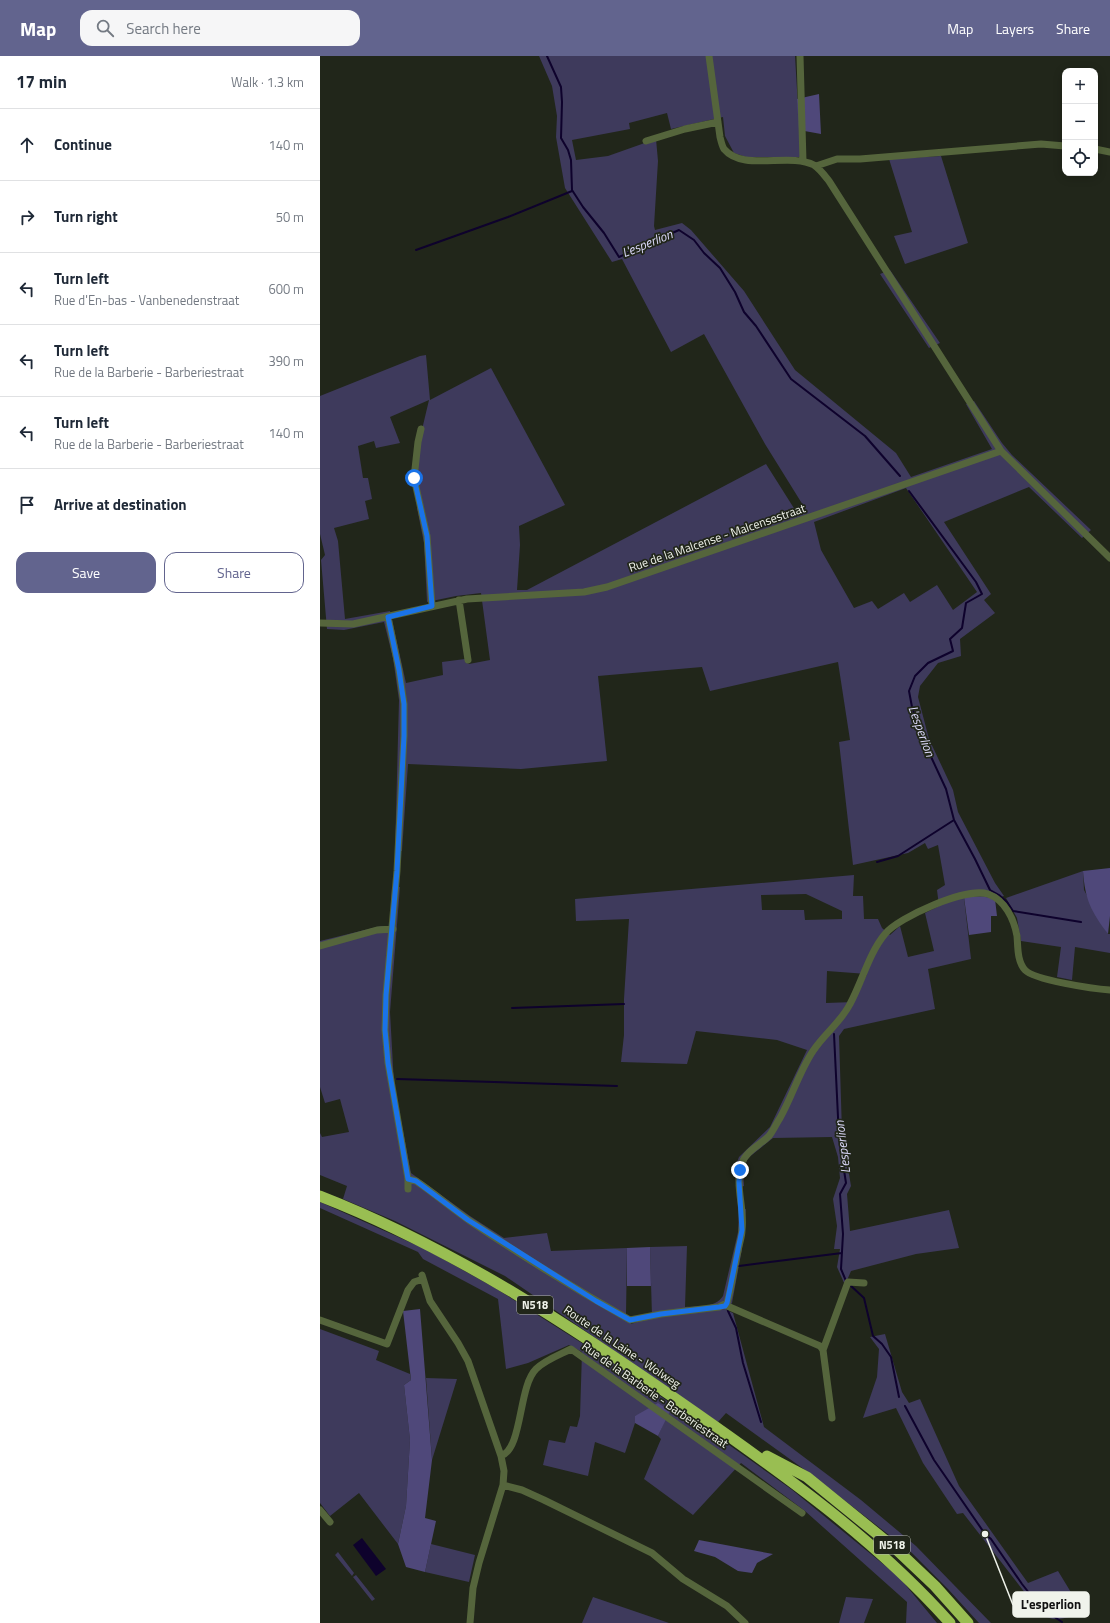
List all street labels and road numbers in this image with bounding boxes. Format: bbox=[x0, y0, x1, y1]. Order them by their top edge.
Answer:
street label: Rue de la Malcense - Malcensestraat bbox=[626, 498, 809, 577]
road number: N518 bbox=[517, 1296, 553, 1314]
street label: Route de la Laine - Wolweg bbox=[560, 1300, 685, 1393]
street label: Rue de la Barberie - Barberiestraat bbox=[578, 1337, 733, 1453]
road number: N518 bbox=[874, 1536, 910, 1554]

